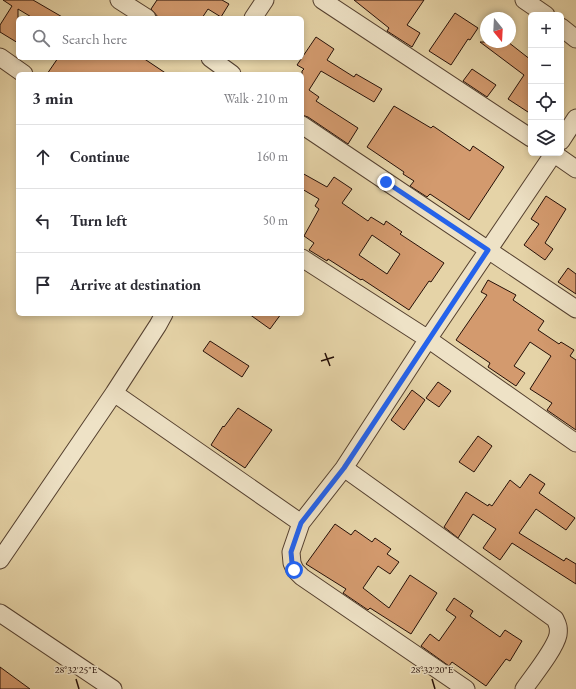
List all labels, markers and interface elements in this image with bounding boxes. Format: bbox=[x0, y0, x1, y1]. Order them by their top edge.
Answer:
north arrow bbox=[480, 12, 516, 48]
map controls bbox=[528, 12, 564, 156]
button: + bbox=[528, 12, 564, 48]
search box bbox=[16, 16, 304, 60]
icon: search bbox=[30, 27, 52, 49]
text: Search here bbox=[62, 29, 127, 48]
button: − bbox=[528, 48, 564, 84]
button: locate bbox=[528, 84, 564, 120]
text: 3 min bbox=[32, 87, 73, 109]
text: Walk · 210 m bbox=[224, 90, 288, 107]
button: layers bbox=[528, 120, 564, 156]
icon: ahead bbox=[32, 146, 54, 168]
text: Continue bbox=[70, 147, 130, 166]
text: 160 m bbox=[257, 148, 288, 165]
route end bbox=[377, 173, 395, 191]
icon: left bbox=[32, 210, 54, 232]
text: Turn left bbox=[70, 211, 127, 230]
text: 50 m bbox=[263, 212, 288, 229]
icon: arrive bbox=[32, 274, 54, 296]
text: Arrive at destination bbox=[70, 275, 201, 294]
route start bbox=[285, 561, 303, 579]
text: 28°32'25"E bbox=[55, 663, 98, 676]
text: 28°32'20"E bbox=[411, 663, 454, 676]

